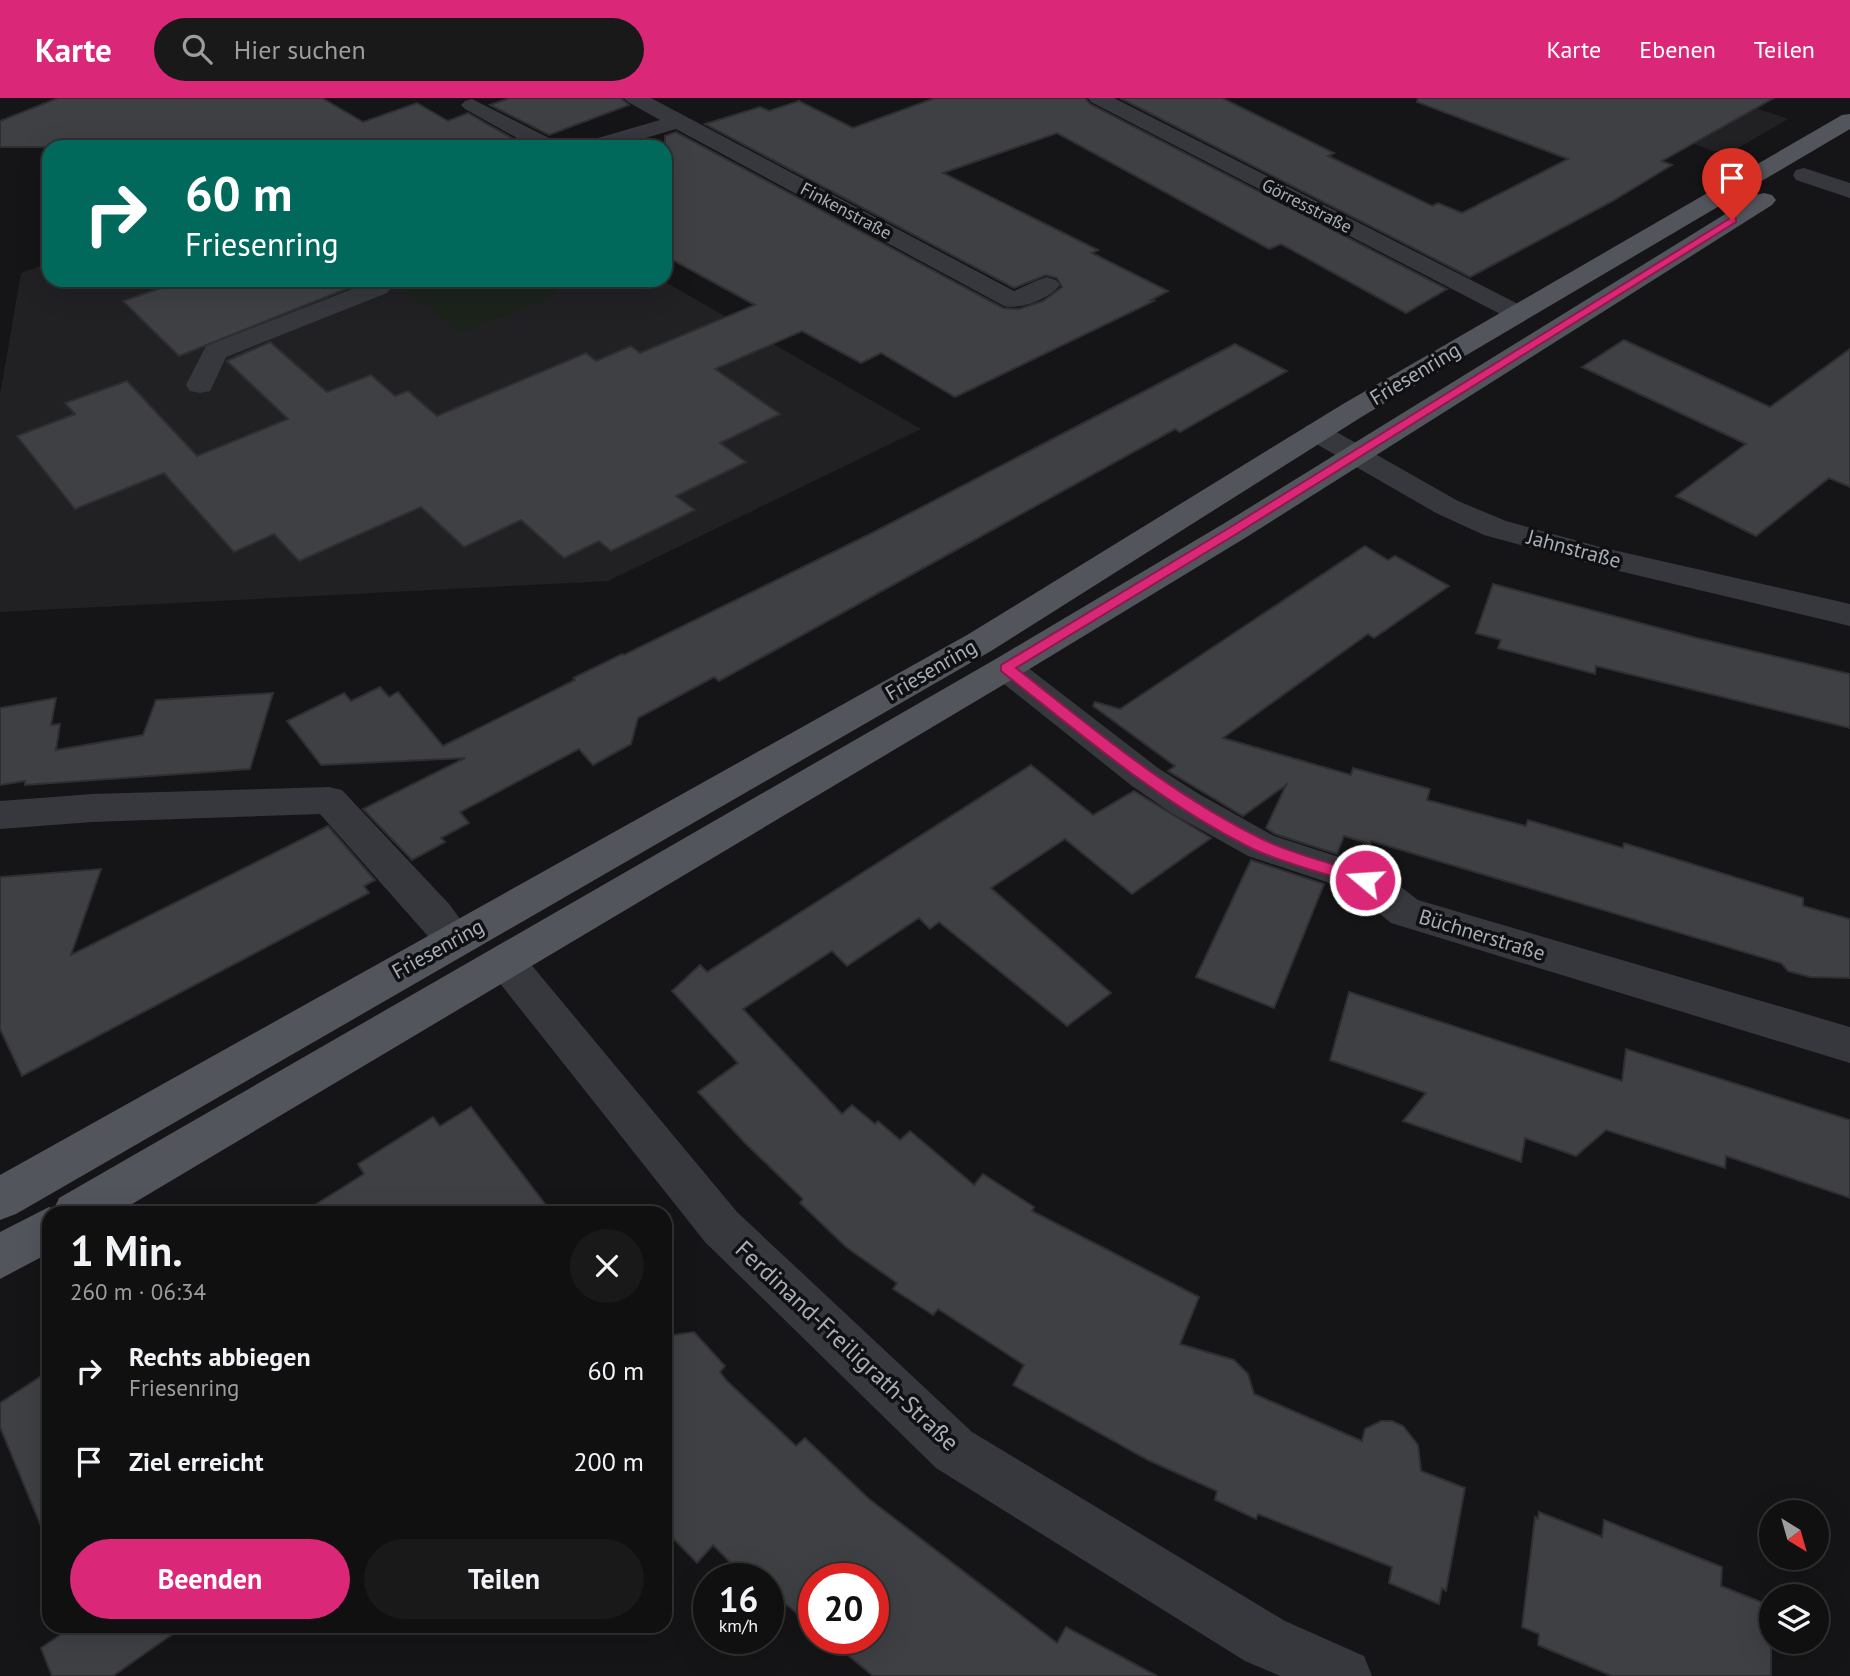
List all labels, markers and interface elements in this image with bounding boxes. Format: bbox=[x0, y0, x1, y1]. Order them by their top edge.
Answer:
search box bbox=[154, 18, 644, 81]
text: Karte bbox=[35, 28, 112, 71]
icon: search bbox=[178, 30, 216, 68]
text: Hier suchen bbox=[234, 33, 366, 66]
text: Karte bbox=[1547, 34, 1601, 65]
text: Ebenen bbox=[1639, 34, 1716, 65]
text: Teilen bbox=[1754, 34, 1815, 65]
pin bbox=[1702, 148, 1762, 220]
icon: arrive bbox=[1713, 159, 1751, 197]
text: 60 m bbox=[185, 161, 292, 225]
icon: right bbox=[70, 168, 161, 259]
street label: Görresstraße bbox=[1258, 173, 1356, 238]
street label: Finkenstraße bbox=[797, 177, 896, 244]
text: Friesenring bbox=[185, 223, 339, 265]
street label: Friesenring bbox=[1365, 336, 1465, 411]
street label: Jahnstraße bbox=[1523, 523, 1624, 574]
street label: Friesenring bbox=[880, 633, 981, 706]
position arrow bbox=[1328, 843, 1402, 917]
street label: Büchnerstraße bbox=[1416, 903, 1548, 967]
street label: Friesenring bbox=[387, 912, 488, 985]
text: 1 Min. bbox=[70, 1223, 183, 1278]
button: close bbox=[570, 1229, 644, 1303]
street label: Ferdinand-Freiligrath-Straße bbox=[729, 1234, 966, 1457]
text: 260 m · 06:34 bbox=[70, 1277, 206, 1306]
text: Rechts abbiegen bbox=[129, 1340, 311, 1373]
icon: right bbox=[70, 1352, 108, 1390]
text: 60 m bbox=[588, 1354, 644, 1387]
text: Friesenring bbox=[129, 1373, 239, 1402]
icon: arrive bbox=[70, 1443, 108, 1481]
text: Ziel erreicht bbox=[129, 1445, 264, 1478]
text: 200 m bbox=[573, 1445, 644, 1478]
north arrow bbox=[1759, 1500, 1829, 1570]
map controls bbox=[1759, 1500, 1829, 1654]
button: Beenden bbox=[70, 1539, 350, 1619]
button: Teilen bbox=[364, 1539, 644, 1619]
speed limit sign: 20 bbox=[798, 1563, 889, 1654]
text: 16 bbox=[719, 1576, 758, 1622]
button: layers bbox=[1759, 1584, 1829, 1654]
text: km/h bbox=[719, 1614, 758, 1637]

